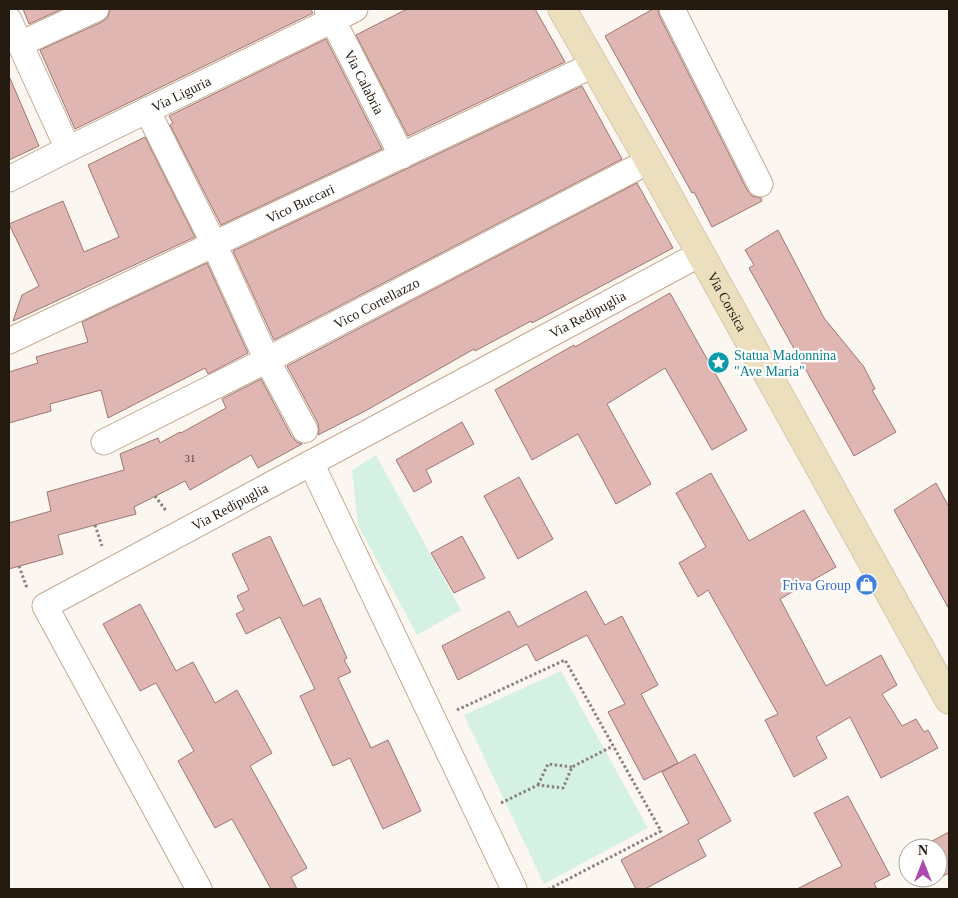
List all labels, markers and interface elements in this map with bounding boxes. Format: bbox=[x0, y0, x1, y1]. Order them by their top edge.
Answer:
street label: Via Calabria bbox=[341, 48, 387, 118]
street label: Via Liguria bbox=[149, 73, 214, 115]
street label: Vico Buccari bbox=[264, 181, 337, 226]
street label: Via Corsica bbox=[704, 269, 750, 335]
street label: Vico Cortellazzo bbox=[331, 275, 422, 332]
street label: Via Redipuglia bbox=[547, 288, 629, 341]
place label: Statua Madonnina "Ave Maria" bbox=[734, 348, 837, 379]
place icon: Statua Madonnina "Ave Maria" bbox=[706, 351, 730, 375]
house number: 31 bbox=[185, 452, 196, 464]
street label: Via Redipuglia bbox=[189, 480, 271, 534]
shop icon: Friva Group bbox=[855, 573, 879, 597]
place label: Friva Group bbox=[782, 578, 851, 593]
north arrow bbox=[898, 838, 948, 888]
text: N bbox=[918, 843, 928, 858]

